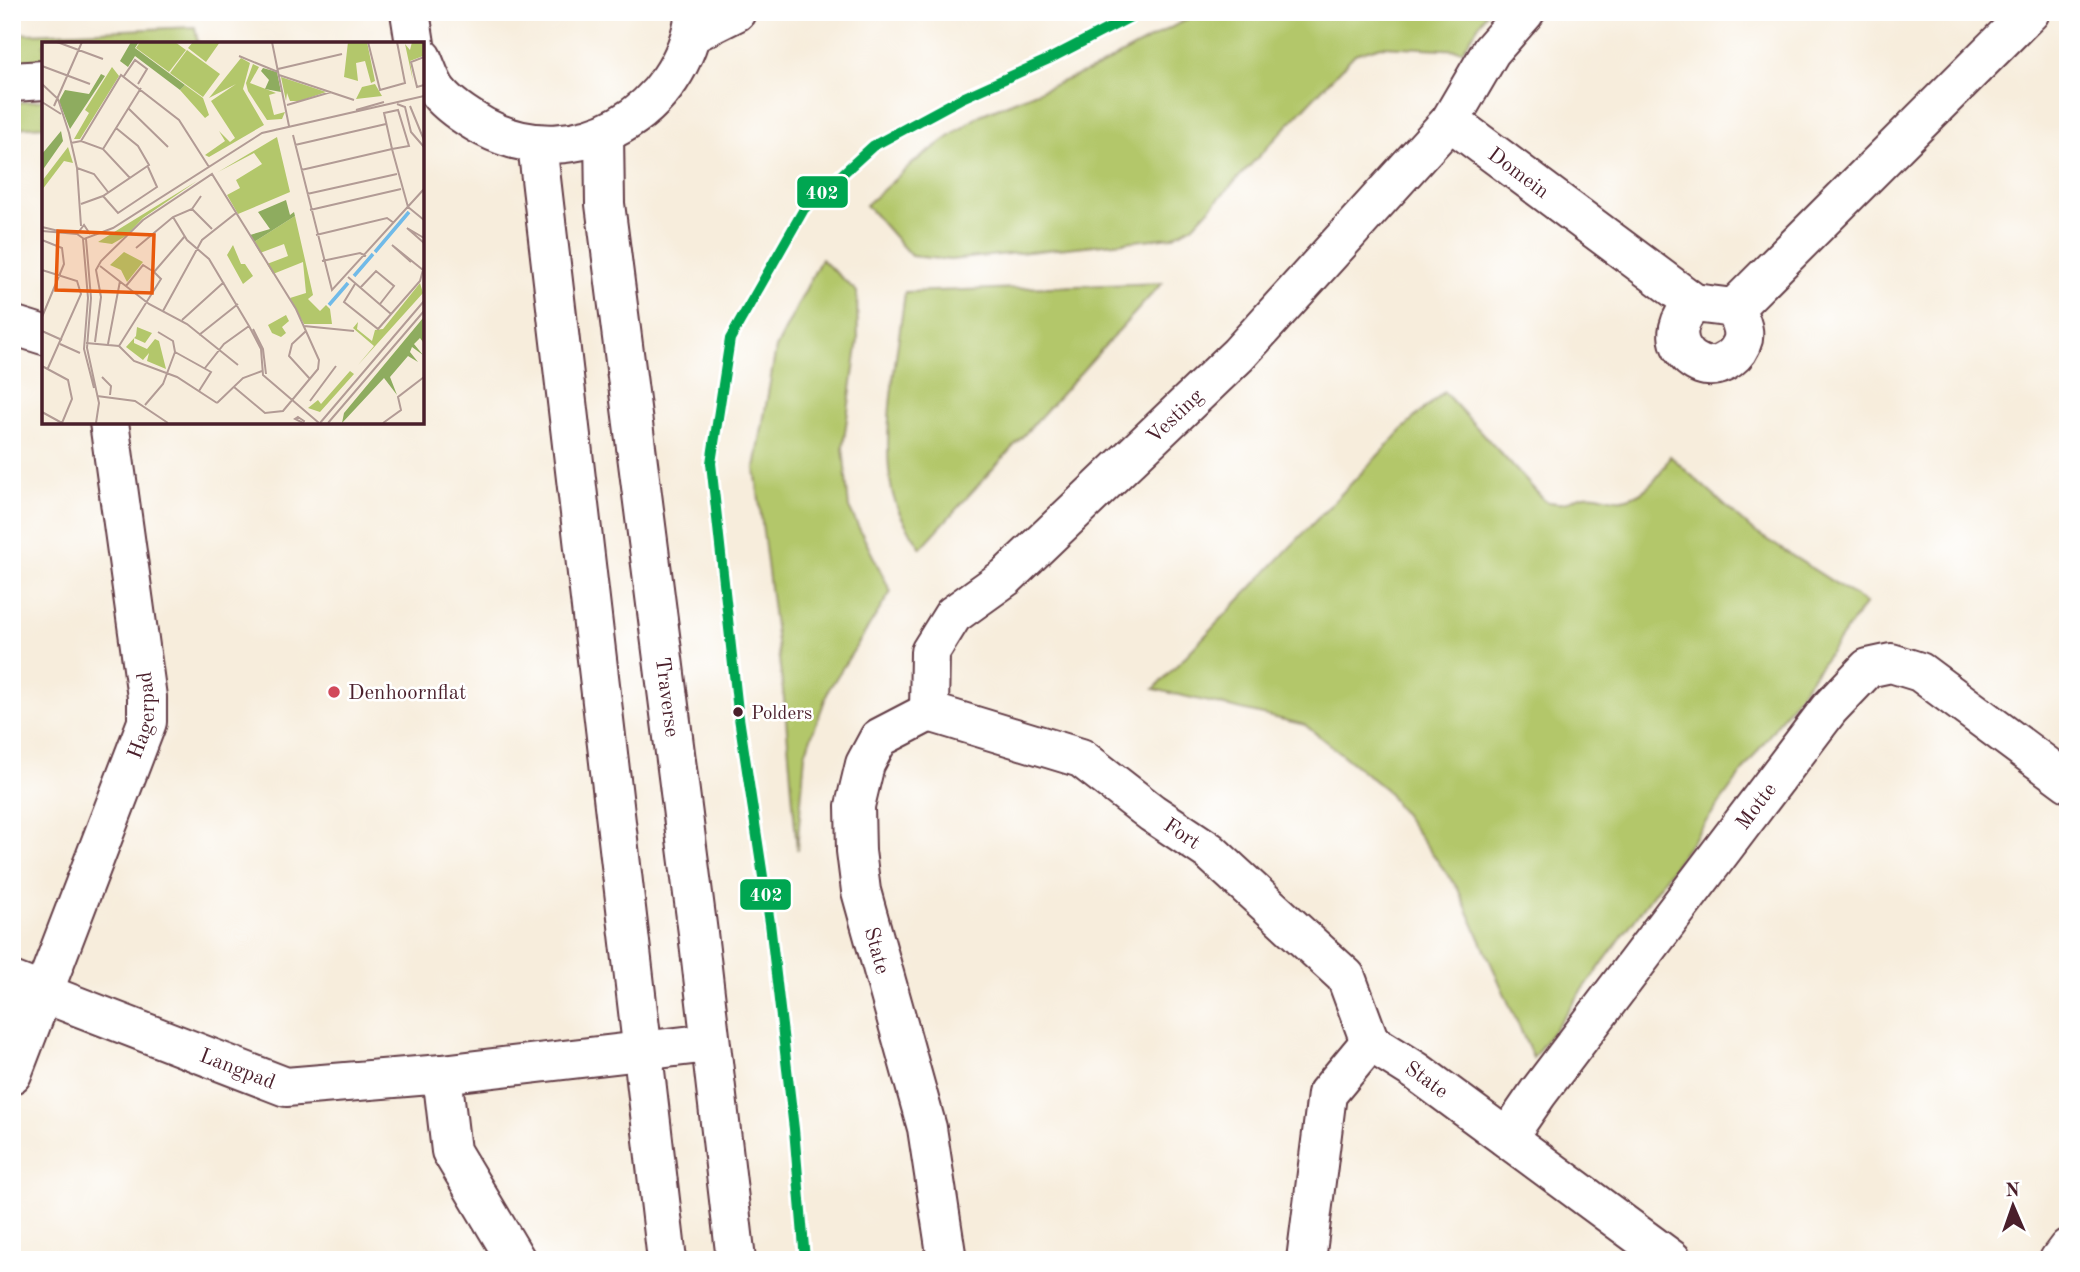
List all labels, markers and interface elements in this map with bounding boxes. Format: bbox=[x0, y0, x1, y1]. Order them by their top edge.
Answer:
inset map bbox=[42, 42, 424, 424]
street label: Domein bbox=[1484, 144, 1552, 203]
line badge: 402 bbox=[796, 175, 849, 209]
text: 402 bbox=[805, 185, 839, 204]
street label: Vesting bbox=[1143, 385, 1208, 448]
street label: Traverse bbox=[651, 656, 682, 738]
street label: Hagerpad bbox=[125, 670, 159, 762]
place label: Denhoornflat bbox=[348, 683, 466, 704]
marker: Denhoornflat bbox=[326, 684, 342, 700]
marker: Polders bbox=[731, 705, 745, 719]
place label: Polders bbox=[751, 705, 812, 724]
street label: Motte bbox=[1733, 779, 1781, 834]
street label: Fort bbox=[1159, 815, 1204, 854]
line badge: 402 bbox=[739, 878, 792, 911]
text: 402 bbox=[749, 887, 783, 906]
street label: State bbox=[860, 925, 893, 977]
street label: Langpad bbox=[196, 1046, 278, 1094]
street label: State bbox=[1401, 1058, 1452, 1103]
north arrow bbox=[1979, 1170, 2048, 1240]
text: N bbox=[2005, 1182, 2021, 1201]

